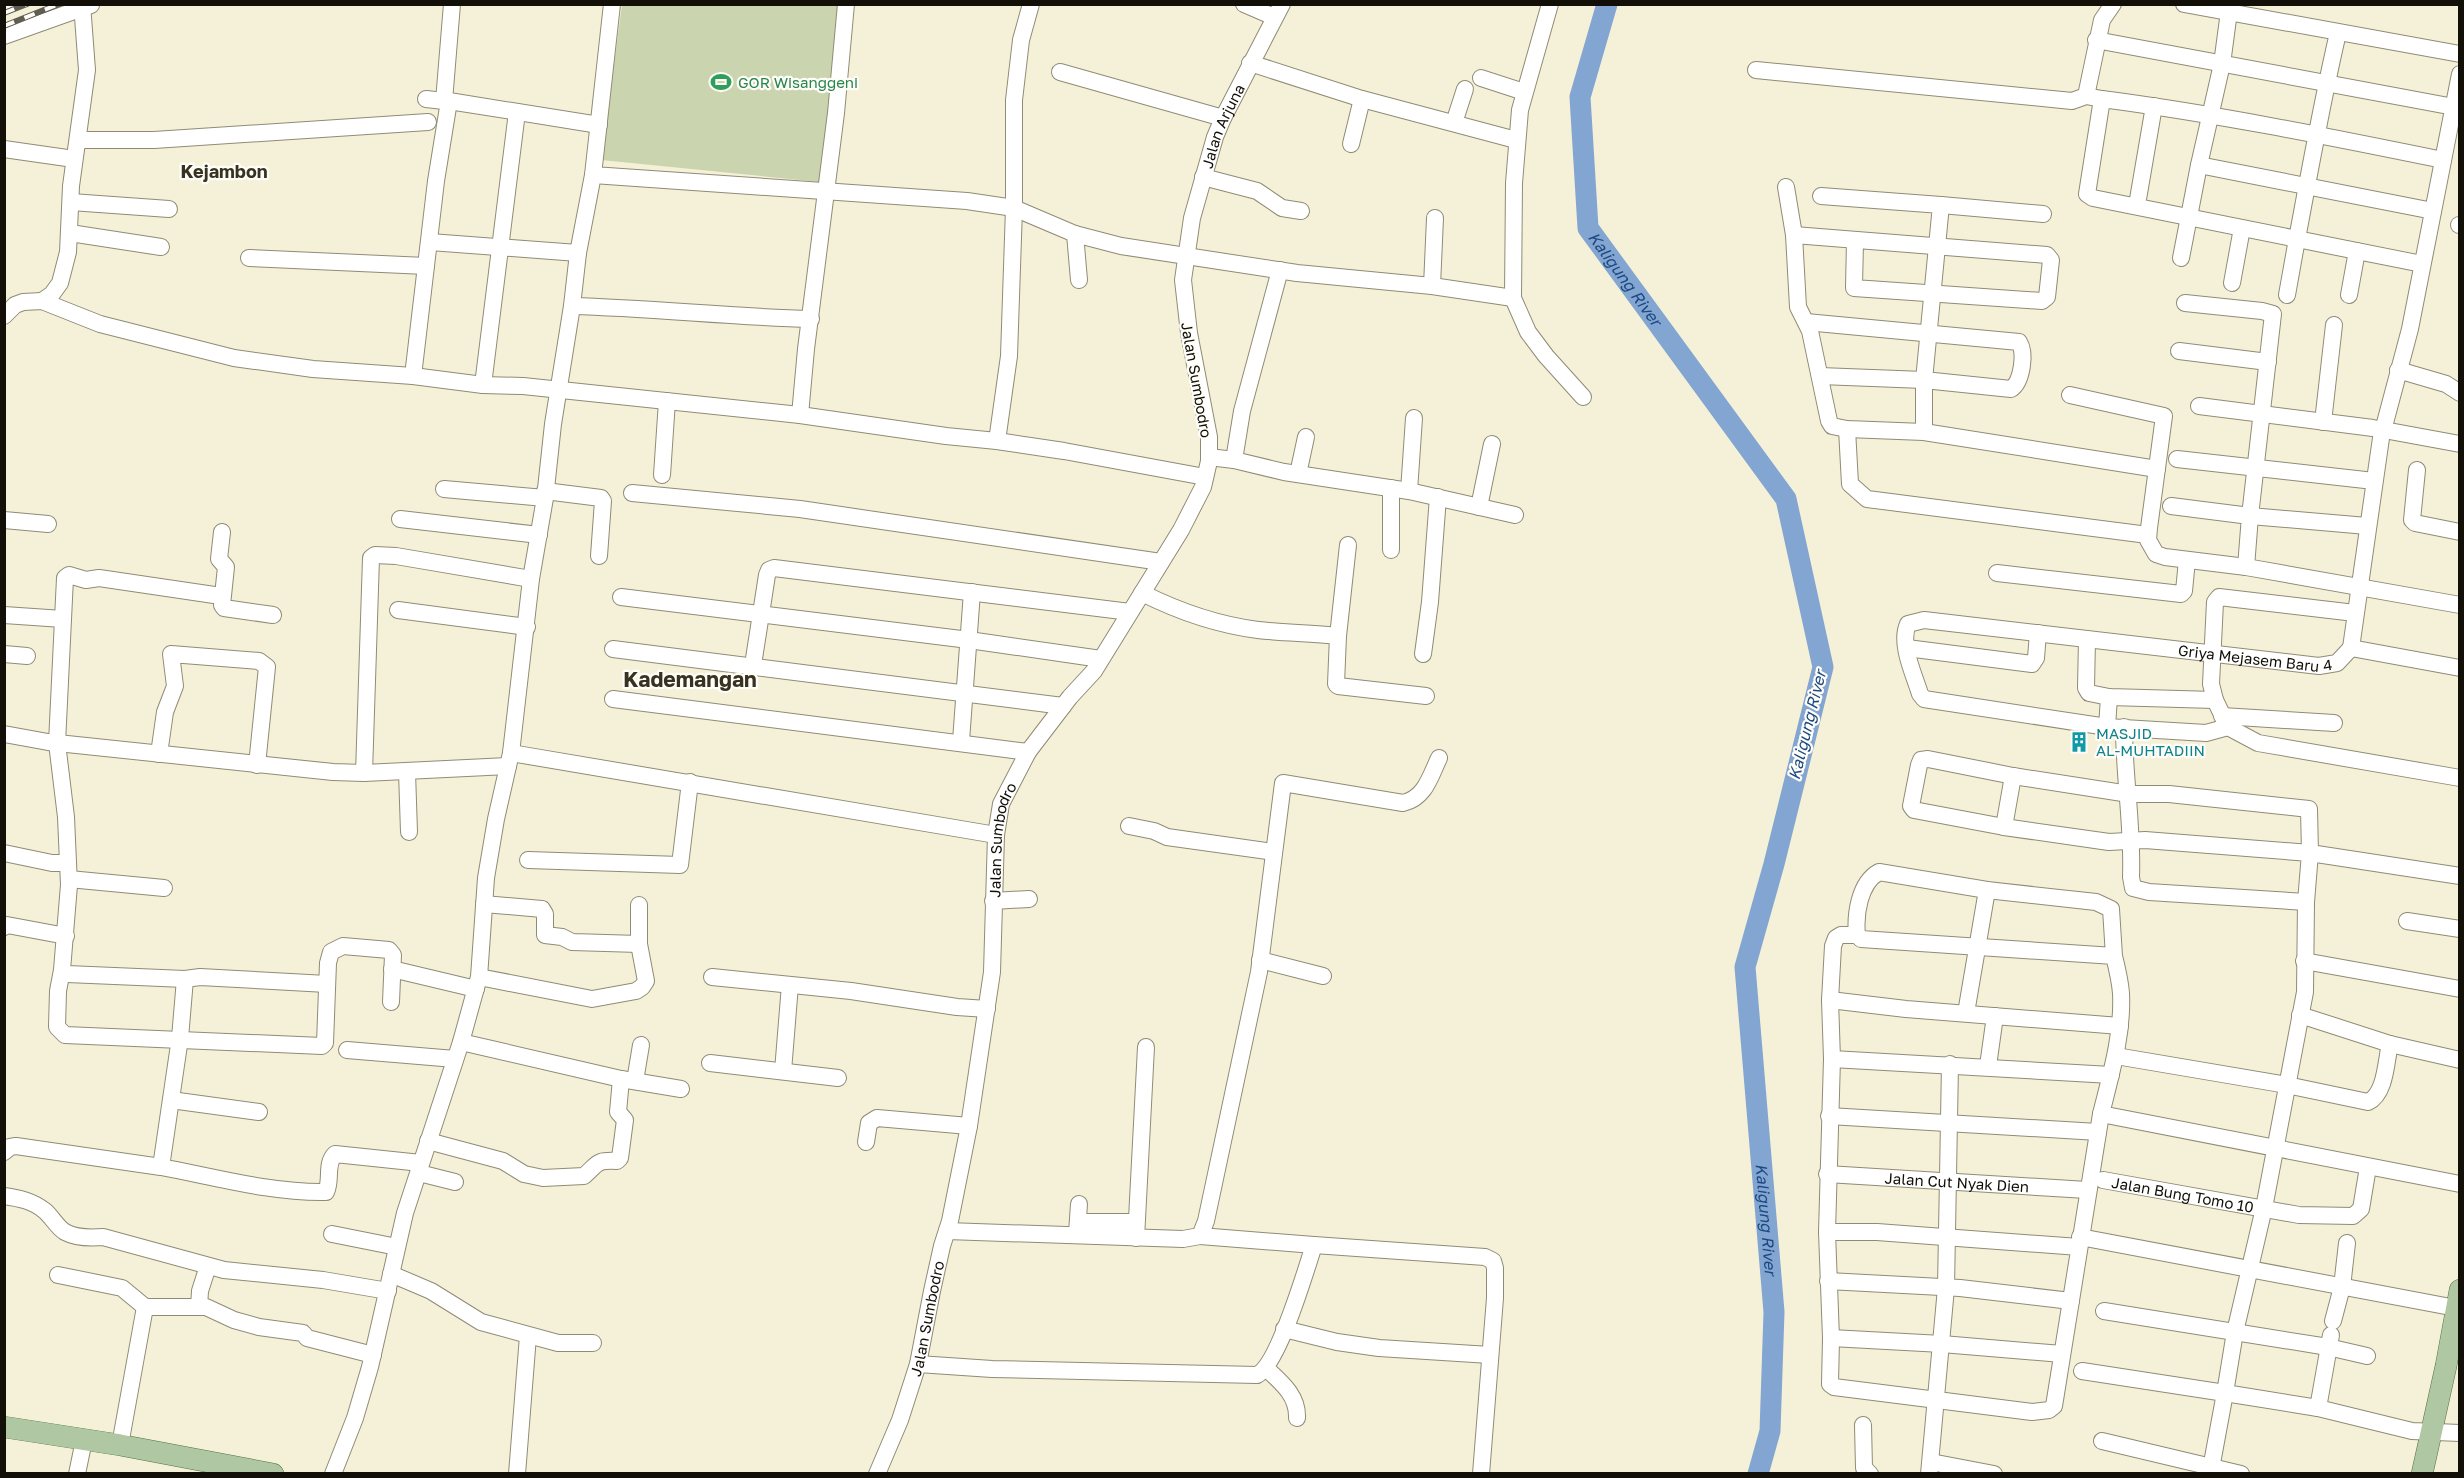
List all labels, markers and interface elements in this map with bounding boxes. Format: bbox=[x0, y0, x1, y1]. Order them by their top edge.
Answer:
sports icon: GOR Wisanggeni bbox=[709, 70, 733, 94]
place label: GOR Wisanggeni bbox=[738, 73, 858, 91]
street label: Jalan Arjuna bbox=[1198, 81, 1248, 170]
district label: Kejambon bbox=[180, 160, 268, 182]
water label: Kaligung River bbox=[1584, 228, 1668, 332]
street label: Jalan Sumbodro bbox=[1178, 321, 1216, 439]
street label: Griya Mejasem Baru 4 bbox=[2177, 641, 2334, 675]
district label: Kademangan bbox=[623, 666, 757, 692]
water label: Kaligung River bbox=[1784, 666, 1831, 782]
place label: MASJID AL-MUHTADIIN bbox=[2096, 724, 2205, 759]
building icon: MASJID AL-MUHTADIIN bbox=[2067, 730, 2091, 754]
street label: Jalan Sumbodro bbox=[985, 779, 1020, 898]
water label: Kaligung River bbox=[1752, 1163, 1781, 1279]
street label: Jalan Cut Nyak Dien bbox=[1884, 1169, 2030, 1195]
street label: Jalan Bung Tomo 10 bbox=[2110, 1173, 2255, 1216]
street label: Jalan Sumbodro bbox=[906, 1259, 947, 1378]

